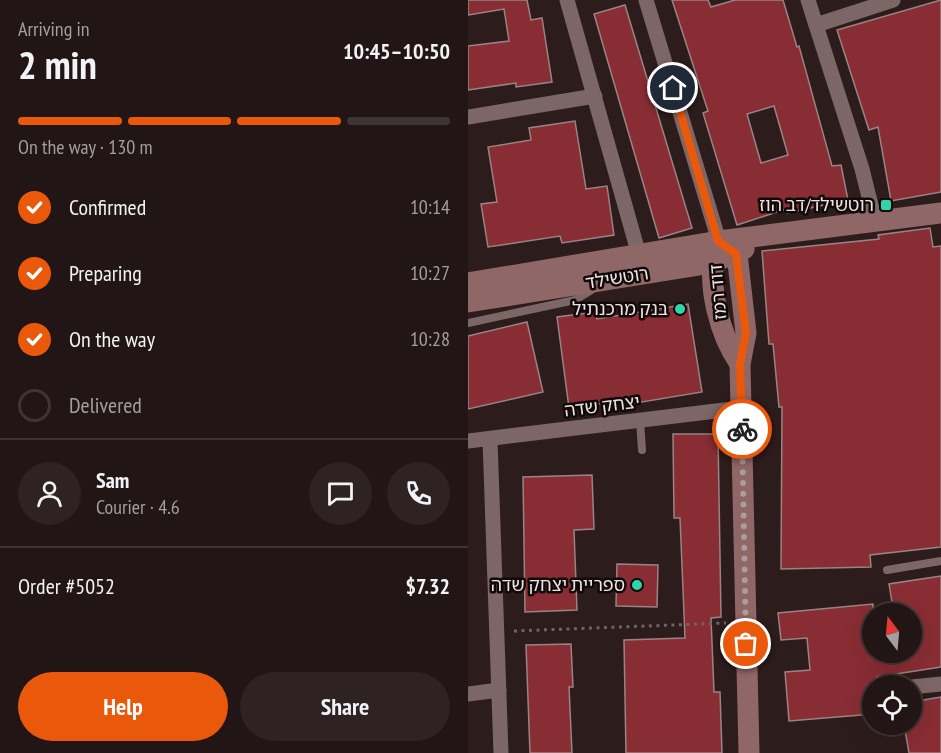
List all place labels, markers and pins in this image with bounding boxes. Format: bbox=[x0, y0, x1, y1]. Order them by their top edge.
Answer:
pin bbox=[647, 62, 698, 113]
place label: רוטשילד/דב הוז bbox=[759, 193, 874, 216]
marker: רוטשילד/דב הוז bbox=[879, 198, 893, 212]
place label: בנק מרכנתיל bbox=[572, 297, 668, 320]
marker: בנק מרכנתיל bbox=[673, 302, 687, 316]
place label: ספריית יצחק שדה bbox=[491, 573, 625, 596]
marker: ספריית יצחק שדה bbox=[630, 578, 644, 592]
pin bbox=[720, 618, 771, 669]

